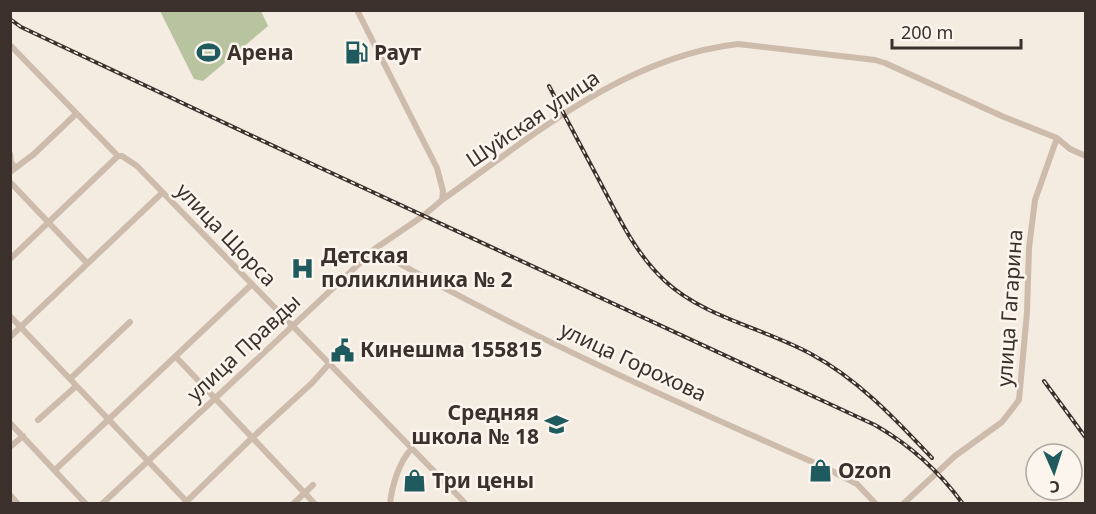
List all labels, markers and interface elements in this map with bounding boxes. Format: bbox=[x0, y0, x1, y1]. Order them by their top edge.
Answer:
scale bar bbox=[892, 12, 1021, 50]
text: 200 m bbox=[901, 20, 953, 44]
place label: Арена bbox=[227, 38, 293, 66]
place label: Раут bbox=[374, 38, 422, 66]
sports icon: Арена bbox=[196, 40, 222, 66]
fuel station icon: Раут bbox=[343, 40, 369, 66]
street label: Шуйская улица bbox=[460, 63, 605, 173]
street label: улица Щорса bbox=[170, 176, 283, 292]
street label: улица Гагарина bbox=[990, 228, 1028, 388]
place label: Детская поликлиника № 2 bbox=[321, 241, 513, 293]
hospital icon: Детская поликлиника № 2 bbox=[290, 255, 316, 281]
street label: улица Правды bbox=[181, 287, 306, 407]
street label: улица Горохова bbox=[556, 315, 711, 407]
place label: Кинешма 155815 bbox=[360, 335, 542, 363]
public building icon: Кинешма 155815 bbox=[329, 337, 355, 363]
place label: Средняя школа № 18 bbox=[411, 398, 539, 450]
school or university icon: Средняя школа № 18 bbox=[544, 412, 570, 438]
north arrow bbox=[1024, 442, 1084, 502]
place label: Ozon bbox=[838, 456, 892, 484]
shop icon: Ozon bbox=[807, 458, 833, 484]
place label: Три цены bbox=[432, 466, 534, 494]
shop icon: Три цены bbox=[401, 468, 427, 494]
text: С bbox=[1049, 476, 1061, 498]

